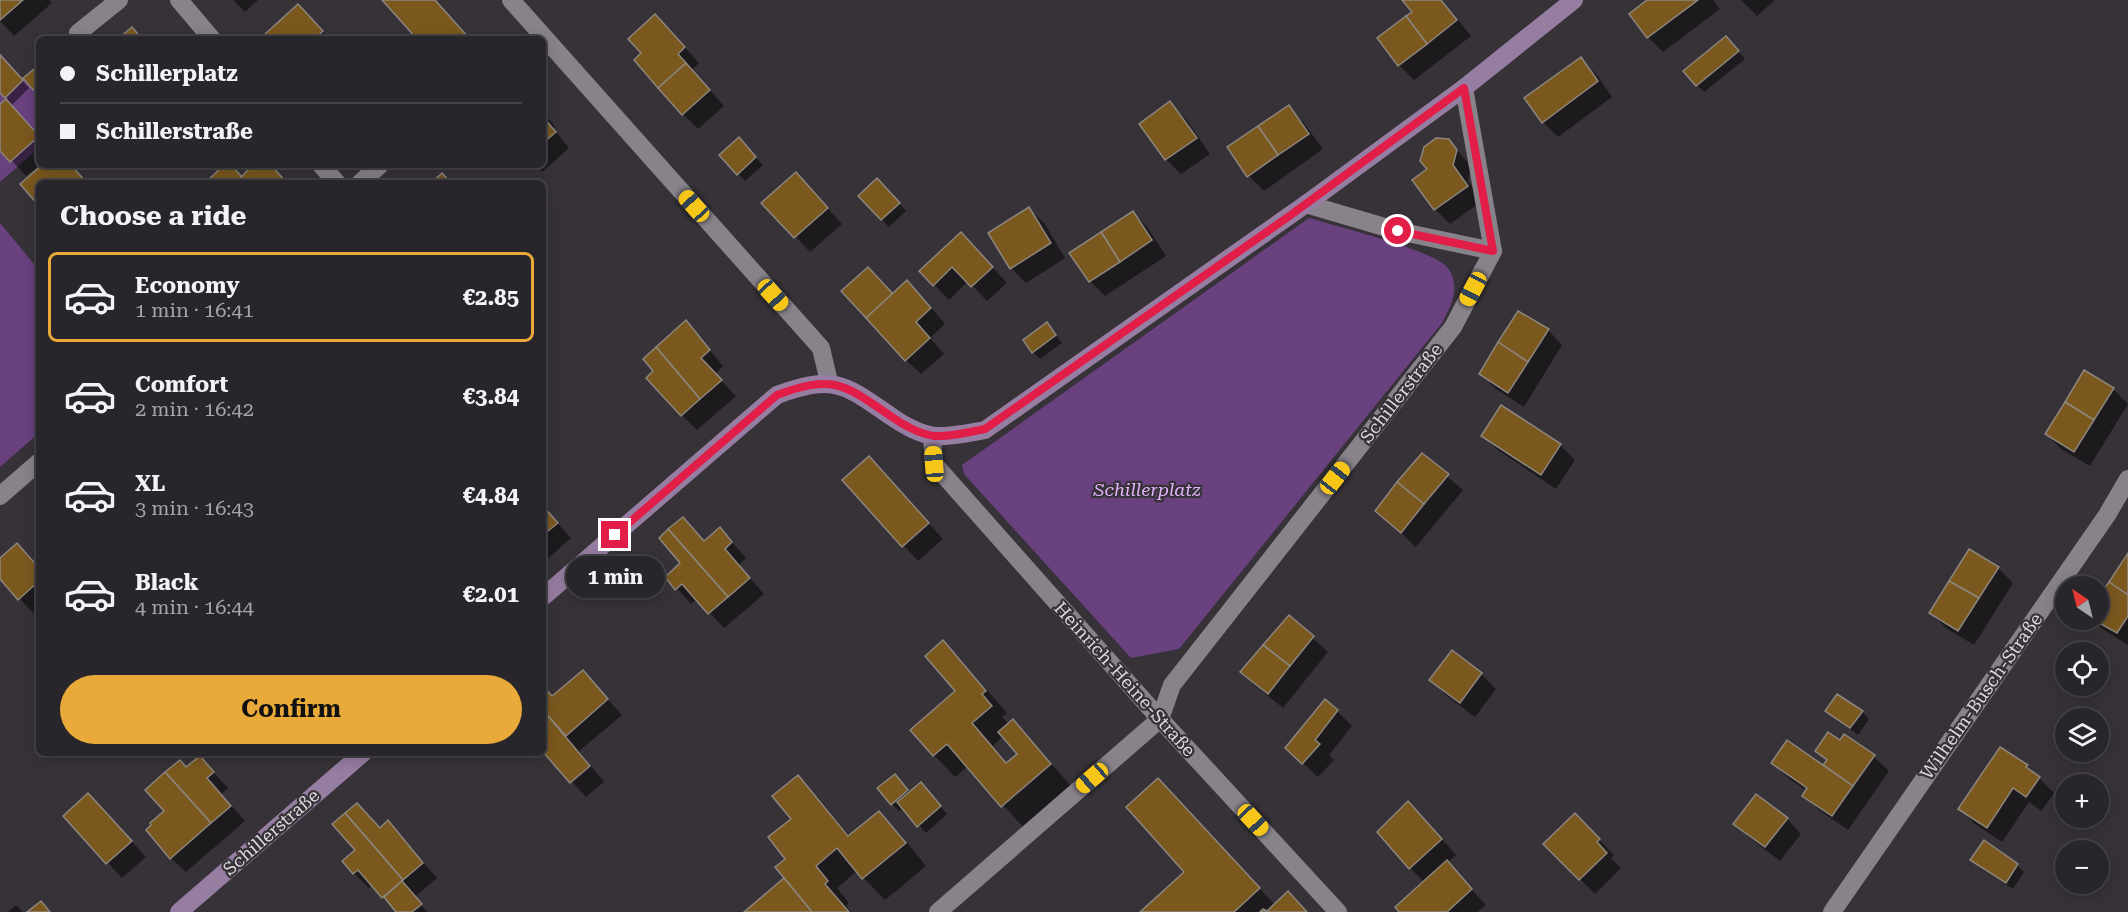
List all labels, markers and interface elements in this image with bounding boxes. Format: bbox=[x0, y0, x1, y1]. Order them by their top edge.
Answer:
text: Schillerplatz bbox=[96, 61, 238, 86]
text: Schillerstraße bbox=[96, 119, 253, 144]
car bbox=[675, 187, 713, 225]
text: Choose a ride bbox=[60, 200, 246, 232]
route start bbox=[1384, 217, 1411, 244]
car bbox=[1457, 269, 1489, 309]
icon: car bbox=[63, 270, 117, 324]
text: Economy bbox=[135, 273, 239, 298]
car bbox=[754, 276, 792, 314]
text: €2.85 bbox=[463, 285, 519, 310]
text: 1 min · 16:41 bbox=[135, 298, 254, 322]
street label: Schillerstraße bbox=[1356, 339, 1446, 447]
icon: car bbox=[63, 369, 117, 423]
text: Comfort bbox=[135, 372, 228, 397]
text: €3.84 bbox=[463, 384, 519, 409]
text: 2 min · 16:42 bbox=[135, 397, 254, 421]
car bbox=[924, 445, 944, 483]
car bbox=[1317, 458, 1353, 498]
icon: car bbox=[63, 468, 117, 522]
text: XL bbox=[135, 471, 165, 496]
park label: Schillerplatz bbox=[1092, 479, 1201, 500]
text: €4.84 bbox=[463, 483, 519, 508]
text: 3 min · 16:43 bbox=[135, 496, 254, 520]
route end bbox=[601, 521, 628, 548]
callout: 1 min bbox=[566, 556, 664, 598]
text: 1 min bbox=[588, 565, 643, 589]
icon: car bbox=[63, 567, 117, 621]
text: Black bbox=[135, 570, 199, 595]
north arrow bbox=[2055, 576, 2109, 630]
map controls bbox=[2055, 576, 2109, 894]
text: €2.01 bbox=[463, 582, 519, 607]
text: 4 min · 16:44 bbox=[135, 595, 254, 619]
street label: Heinrich-Heine-Straße bbox=[1050, 597, 1200, 761]
street label: Wilhelm-Busch-Straße bbox=[1916, 609, 2046, 783]
button: locate bbox=[2055, 642, 2109, 696]
button: Confirm bbox=[60, 675, 522, 744]
button: layers bbox=[2055, 708, 2109, 762]
car bbox=[1073, 759, 1111, 797]
button: + bbox=[2055, 774, 2109, 828]
street label: Schillerstraße bbox=[219, 784, 324, 880]
car bbox=[1234, 801, 1272, 839]
button: − bbox=[2055, 840, 2109, 894]

